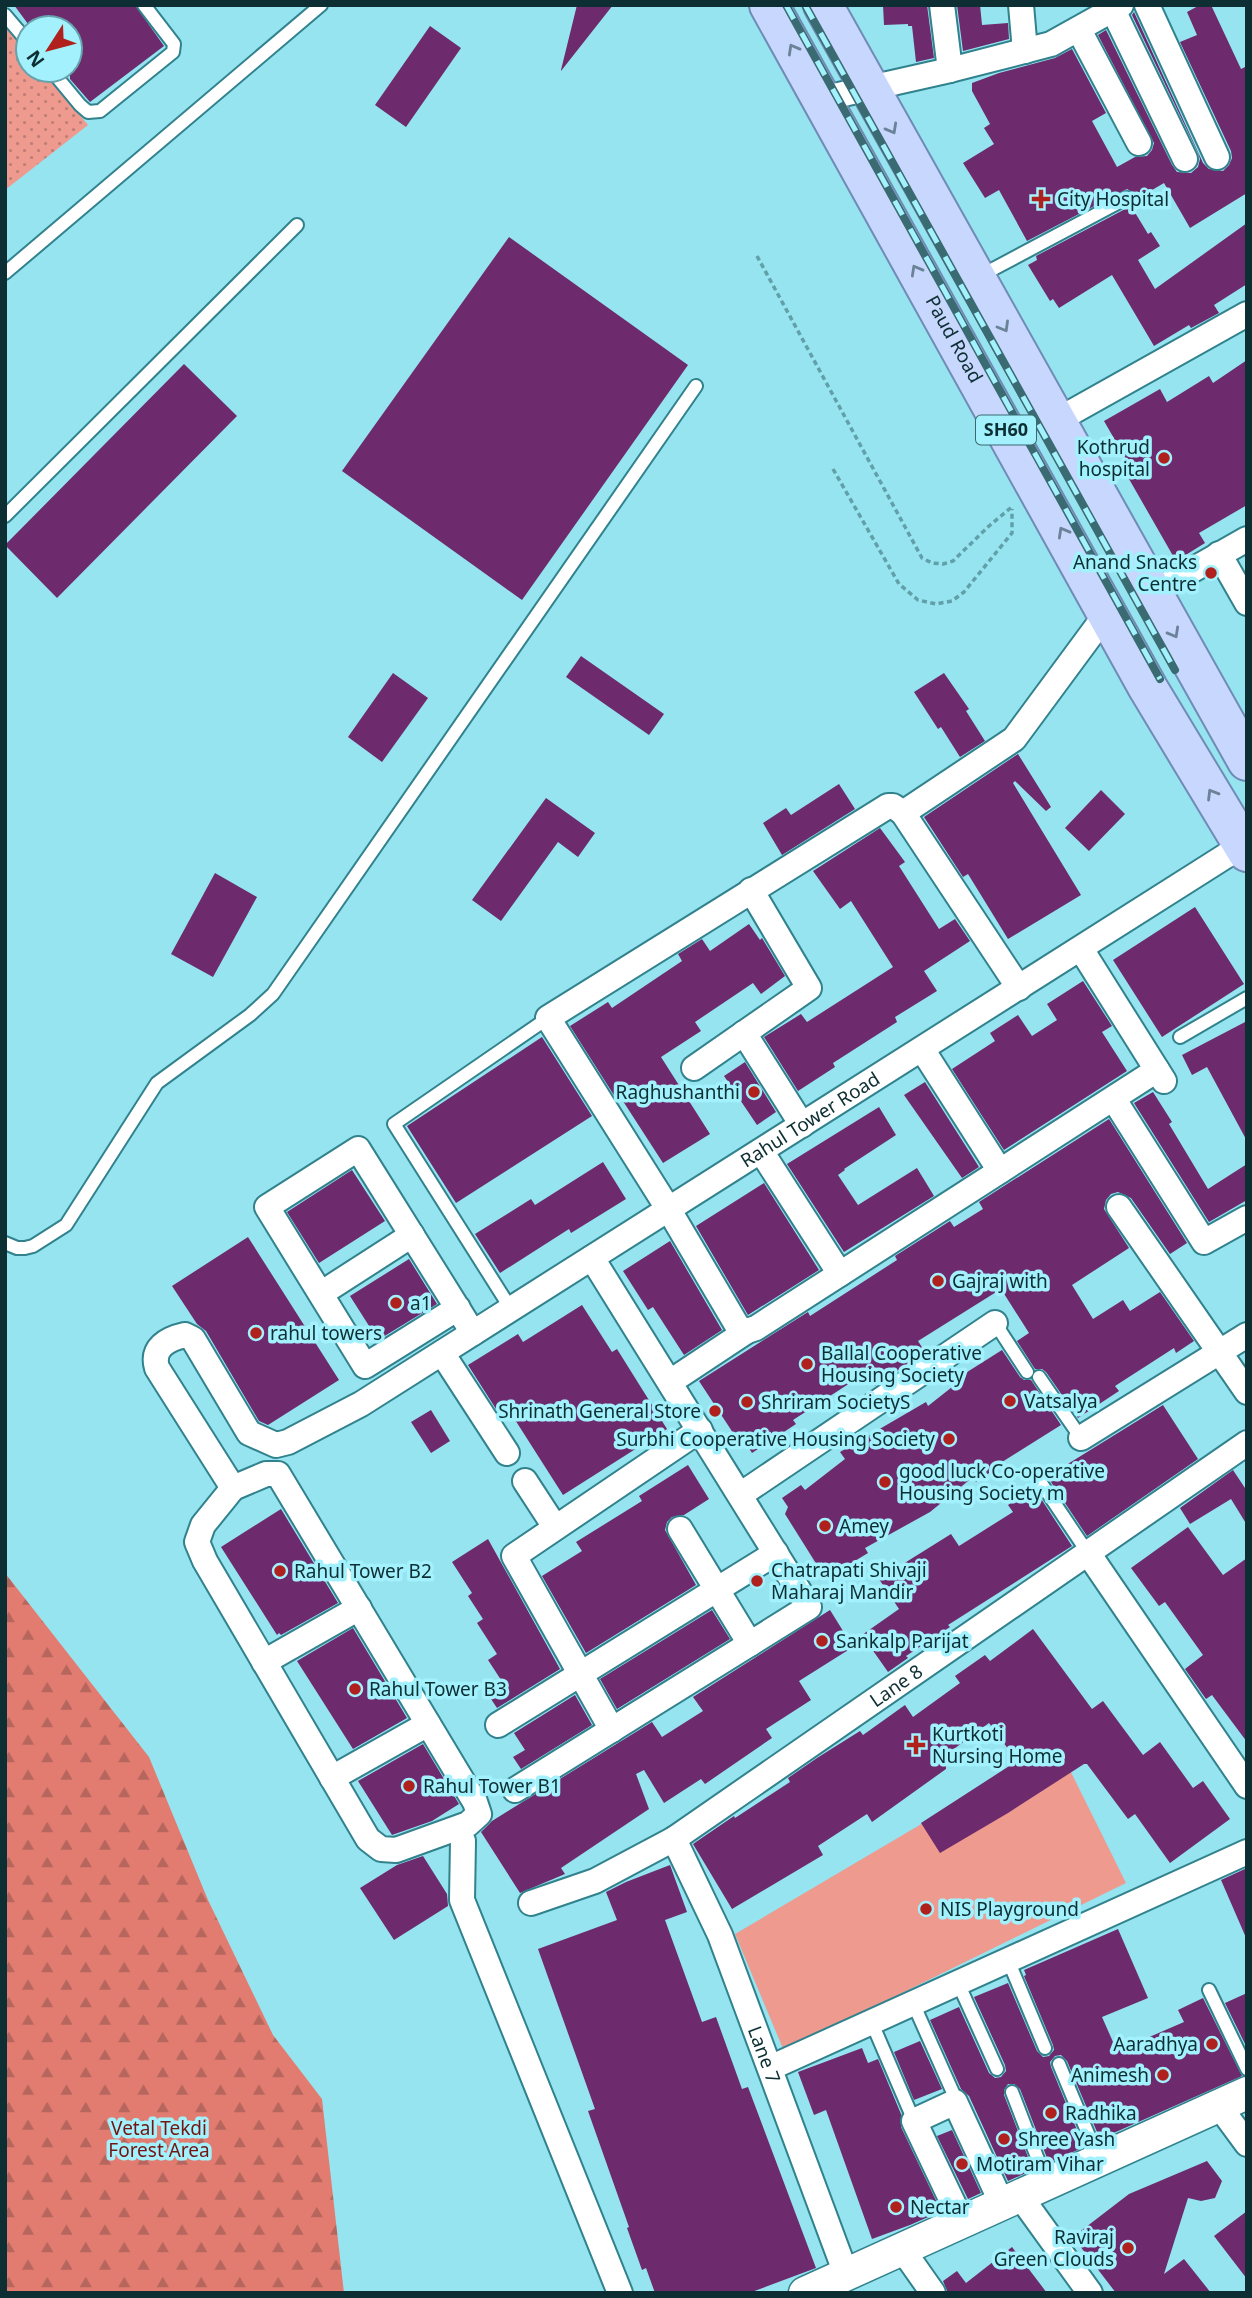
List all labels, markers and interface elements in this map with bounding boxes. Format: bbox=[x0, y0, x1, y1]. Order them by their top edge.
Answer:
north arrow bbox=[14, 14, 84, 84]
one-way arrow bbox=[788, 44, 802, 56]
text: N bbox=[20, 45, 50, 73]
one-way arrow bbox=[884, 122, 897, 134]
place label: City Hospital bbox=[1057, 186, 1169, 212]
marker: City Hospital bbox=[1031, 189, 1051, 209]
one-way arrow bbox=[911, 264, 924, 277]
street label: Paud Road bbox=[920, 291, 989, 387]
one-way arrow bbox=[996, 319, 1009, 332]
road number: SH60 bbox=[976, 416, 1036, 444]
place label: Kothrud hospital bbox=[1077, 434, 1150, 482]
marker: Kothrud hospital bbox=[1156, 450, 1172, 466]
one-way arrow bbox=[1058, 527, 1071, 539]
place label: Anand Snacks Centre bbox=[1073, 549, 1197, 597]
marker: Anand Snacks Centre bbox=[1203, 565, 1219, 581]
one-way arrow bbox=[1166, 626, 1179, 638]
one-way arrow bbox=[1207, 788, 1220, 801]
street label: Rahul Tower Road bbox=[735, 1066, 885, 1173]
place label: Raghushanthi bbox=[616, 1079, 740, 1105]
marker: Raghushanthi bbox=[746, 1084, 762, 1100]
place label: Gajraj with bbox=[952, 1268, 1048, 1294]
marker: Gajraj with bbox=[930, 1273, 946, 1289]
place label: a1 bbox=[410, 1290, 432, 1316]
marker: a1 bbox=[388, 1295, 404, 1311]
place label: rahul towers bbox=[270, 1320, 382, 1346]
marker: rahul towers bbox=[248, 1325, 264, 1341]
place label: Ballal Cooperative Housing Society bbox=[821, 1340, 982, 1388]
marker: Ballal Cooperative Housing Society bbox=[799, 1356, 815, 1372]
place label: Vatsalya bbox=[1024, 1388, 1098, 1414]
place label: Shriram SocietyS bbox=[761, 1389, 910, 1415]
marker: Vatsalya bbox=[1002, 1393, 1018, 1409]
marker: Shriram SocietyS bbox=[739, 1394, 755, 1410]
place label: Shrinath General Store bbox=[498, 1398, 701, 1424]
marker: Shrinath General Store bbox=[707, 1403, 723, 1419]
place label: Surbhi Cooperative Housing Society bbox=[616, 1426, 935, 1452]
marker: Surbhi Cooperative Housing Society bbox=[941, 1431, 957, 1447]
place label: good luck Co-operative Housing Society m bbox=[899, 1458, 1105, 1506]
marker: good luck Co-operative Housing Society m bbox=[877, 1474, 893, 1490]
place label: Amey bbox=[839, 1513, 889, 1539]
marker: Amey bbox=[817, 1518, 833, 1534]
place label: Chatrapati Shivaji Maharaj Mandir bbox=[771, 1557, 927, 1605]
place label: Rahul Tower B2 bbox=[294, 1558, 432, 1584]
marker: Rahul Tower B2 bbox=[272, 1563, 288, 1579]
marker: Chatrapati Shivaji Maharaj Mandir bbox=[749, 1573, 765, 1589]
place label: Sankalp Parijat bbox=[836, 1628, 969, 1654]
marker: Sankalp Parijat bbox=[814, 1633, 830, 1649]
street label: Lane 8 bbox=[864, 1658, 928, 1713]
place label: Rahul Tower B3 bbox=[369, 1676, 507, 1702]
marker: Rahul Tower B3 bbox=[347, 1681, 363, 1697]
place label: Kurtkoti Nursing Home bbox=[932, 1721, 1062, 1769]
marker: Kurtkoti Nursing Home bbox=[906, 1735, 926, 1755]
place label: Rahul Tower B1 bbox=[423, 1773, 561, 1799]
marker: Rahul Tower B1 bbox=[401, 1778, 417, 1794]
place label: NIS Playground bbox=[940, 1896, 1079, 1922]
marker: NIS Playground bbox=[918, 1901, 934, 1917]
street label: Lane 7 bbox=[742, 2022, 787, 2087]
place label: Aaradhya bbox=[1113, 2031, 1198, 2057]
marker: Aaradhya bbox=[1204, 2036, 1220, 2052]
place label: Animesh bbox=[1071, 2062, 1149, 2088]
marker: Animesh bbox=[1155, 2067, 1171, 2083]
place label: Radhika bbox=[1065, 2100, 1137, 2126]
marker: Radhika bbox=[1043, 2105, 1059, 2121]
park label: Vetal Tekdi Forest Area bbox=[108, 2115, 210, 2163]
place label: Shree Yash bbox=[1018, 2126, 1115, 2152]
marker: Shree Yash bbox=[996, 2131, 1012, 2147]
place label: Motiram Vihar bbox=[976, 2151, 1104, 2177]
marker: Motiram Vihar bbox=[954, 2156, 970, 2172]
place label: Nectar bbox=[910, 2194, 970, 2220]
marker: Nectar bbox=[888, 2199, 904, 2215]
place label: Raviraj Green Clouds bbox=[994, 2224, 1114, 2272]
marker: Raviraj Green Clouds bbox=[1120, 2240, 1136, 2256]

